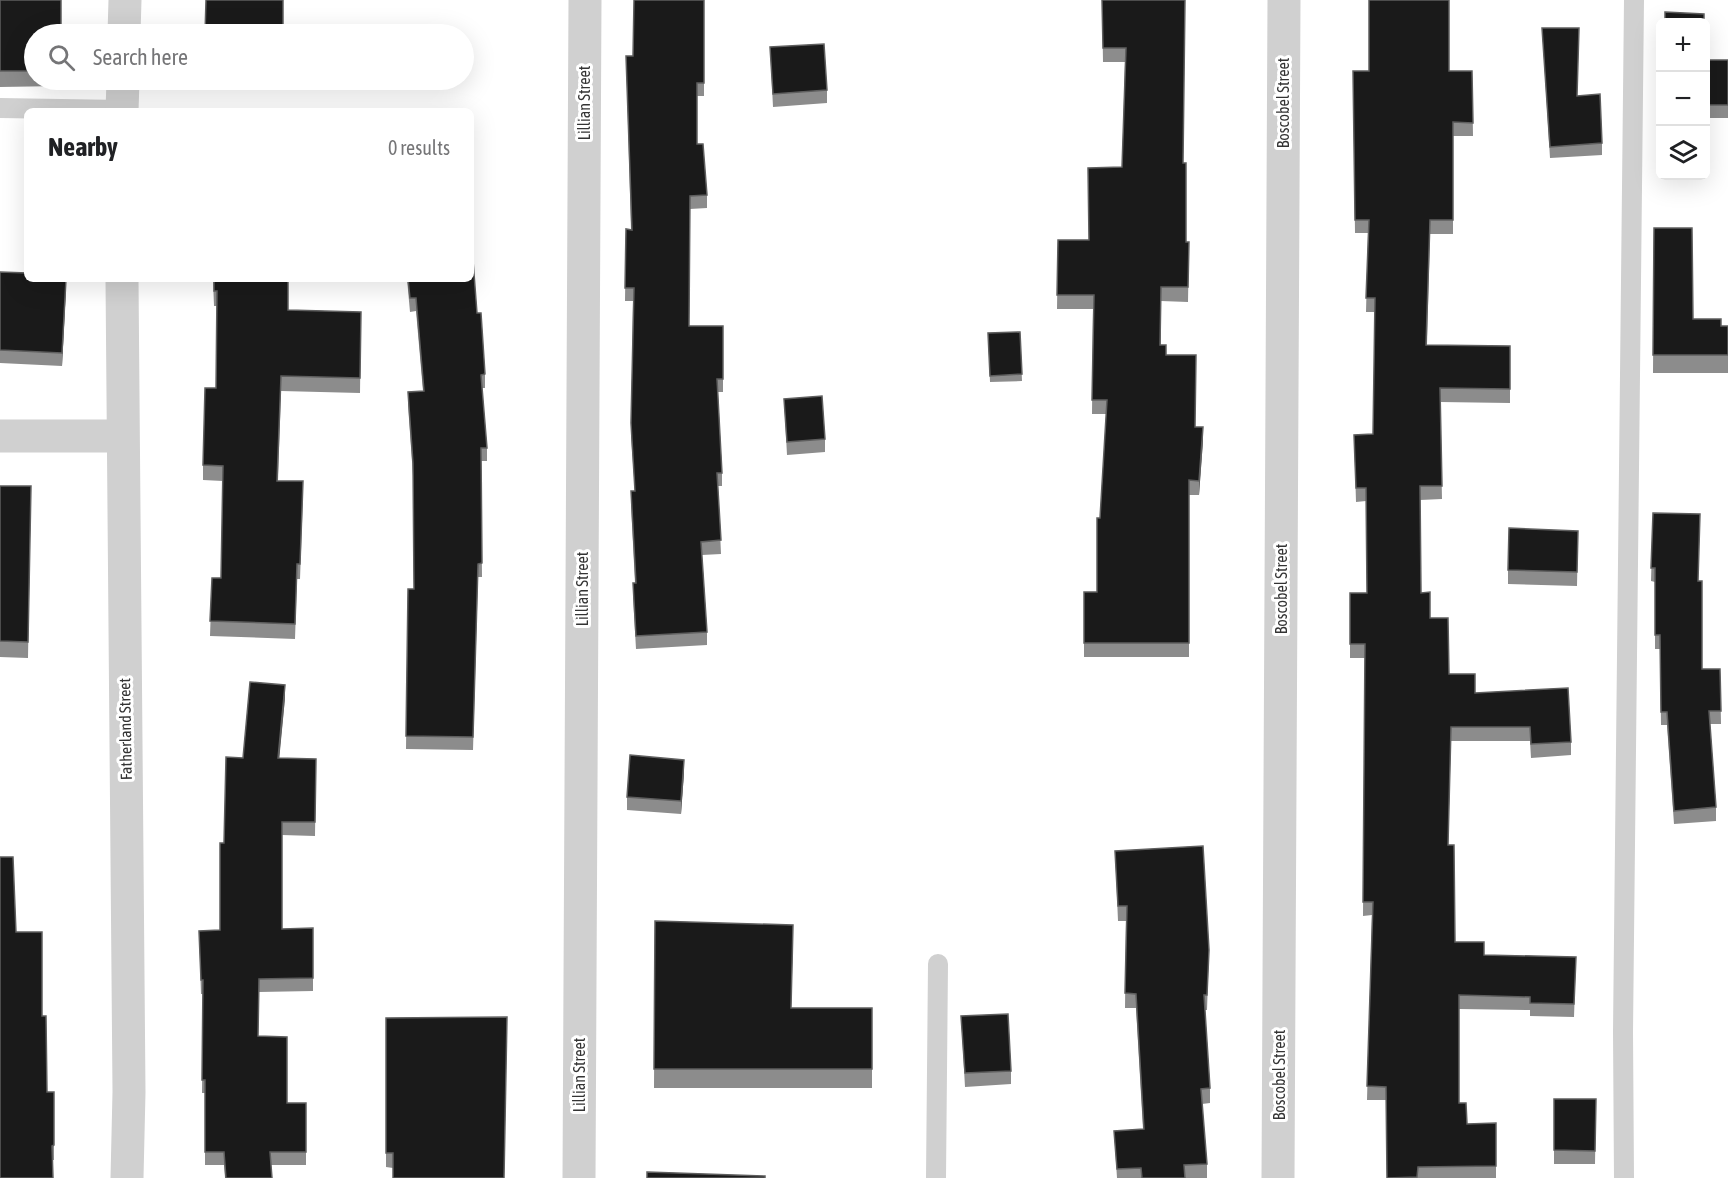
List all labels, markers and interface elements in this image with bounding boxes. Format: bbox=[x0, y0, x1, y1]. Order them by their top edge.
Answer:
map controls bbox=[1656, 18, 1710, 180]
button: + bbox=[1656, 18, 1710, 72]
search box bbox=[24, 24, 474, 90]
icon: search bbox=[45, 41, 78, 74]
text: Search here bbox=[93, 44, 188, 70]
street label: Boscobel Street bbox=[1274, 57, 1292, 148]
street label: Lillian Street bbox=[575, 65, 593, 140]
button: − bbox=[1656, 72, 1710, 126]
button: layers bbox=[1656, 126, 1710, 180]
text: Nearby bbox=[48, 132, 118, 162]
text: 0 results bbox=[388, 136, 450, 159]
street label: Boscobel Street bbox=[1272, 543, 1290, 634]
street label: Lillian Street bbox=[573, 551, 591, 626]
street label: Fatherland Street bbox=[115, 677, 135, 780]
street label: Boscobel Street bbox=[1270, 1029, 1288, 1120]
street label: Lillian Street bbox=[570, 1037, 588, 1112]

